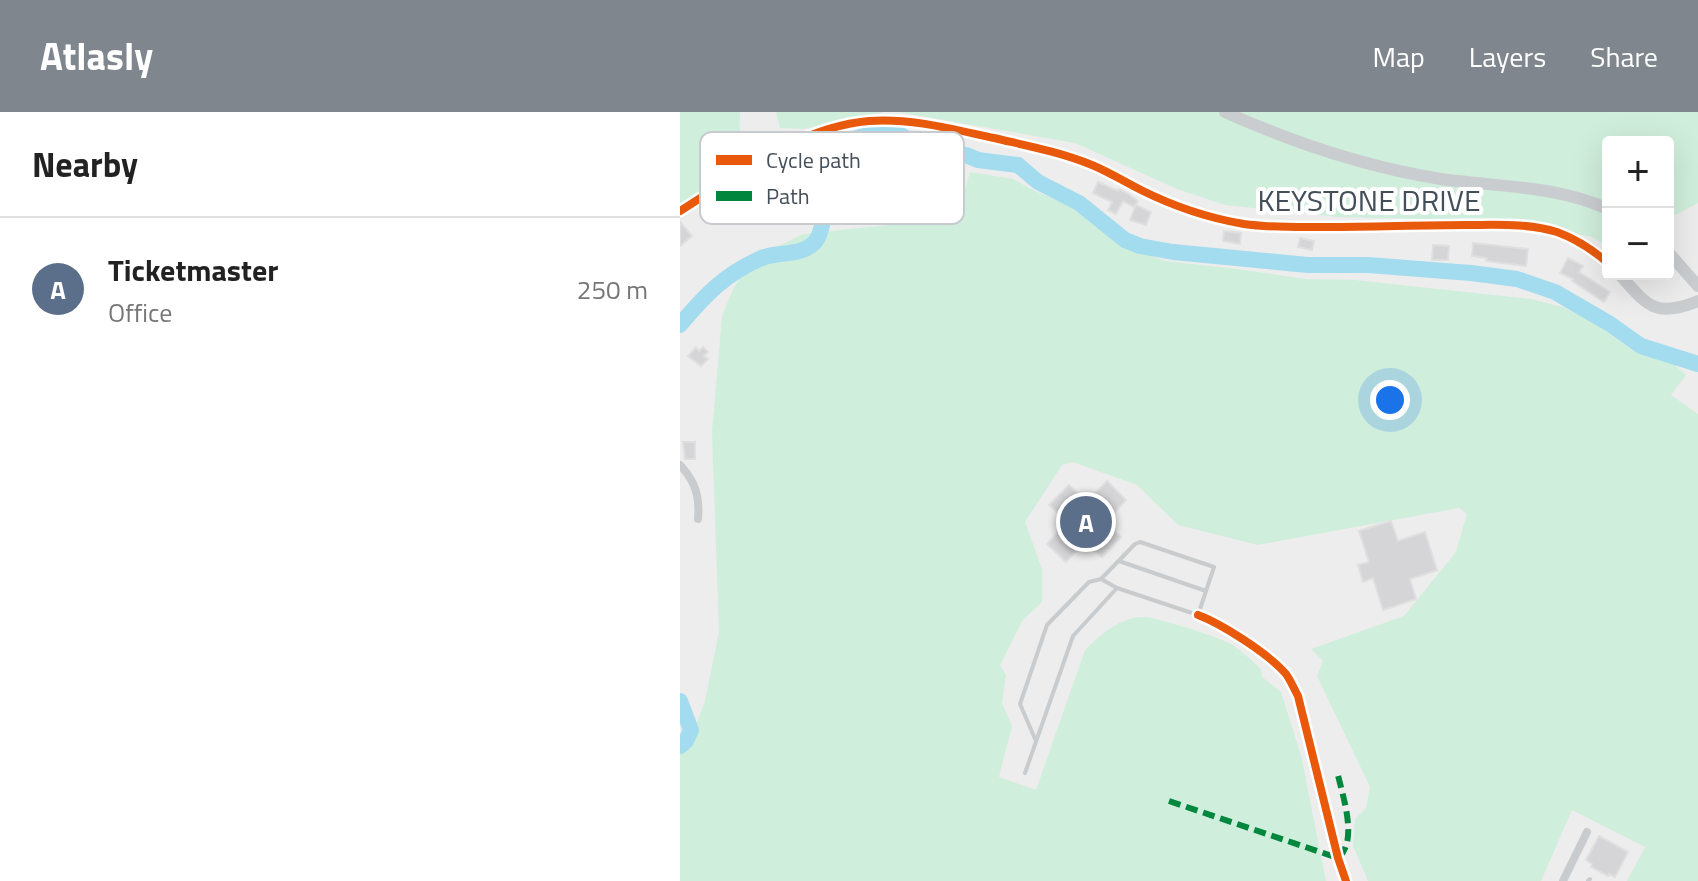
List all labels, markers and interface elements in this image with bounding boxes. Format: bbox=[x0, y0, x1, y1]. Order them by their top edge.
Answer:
text: Atlasly bbox=[40, 27, 153, 85]
text: Map bbox=[1372, 35, 1425, 78]
text: Layers bbox=[1469, 35, 1546, 78]
text: Share bbox=[1590, 35, 1658, 78]
legend bbox=[700, 132, 964, 224]
map controls bbox=[1602, 136, 1674, 280]
button: + bbox=[1602, 136, 1674, 208]
text: Nearby bbox=[32, 138, 138, 190]
text: Cycle path bbox=[766, 143, 861, 177]
street label: KEYSTONE DRIVE bbox=[1257, 177, 1481, 223]
text: Path bbox=[766, 179, 810, 213]
button: − bbox=[1602, 208, 1674, 280]
text: Ticketmaster bbox=[108, 247, 278, 293]
text: A bbox=[50, 270, 66, 309]
text: 250 m bbox=[577, 270, 648, 309]
text: Office bbox=[108, 293, 172, 332]
your location bbox=[1370, 380, 1410, 420]
pin: A bbox=[1060, 492, 1112, 552]

